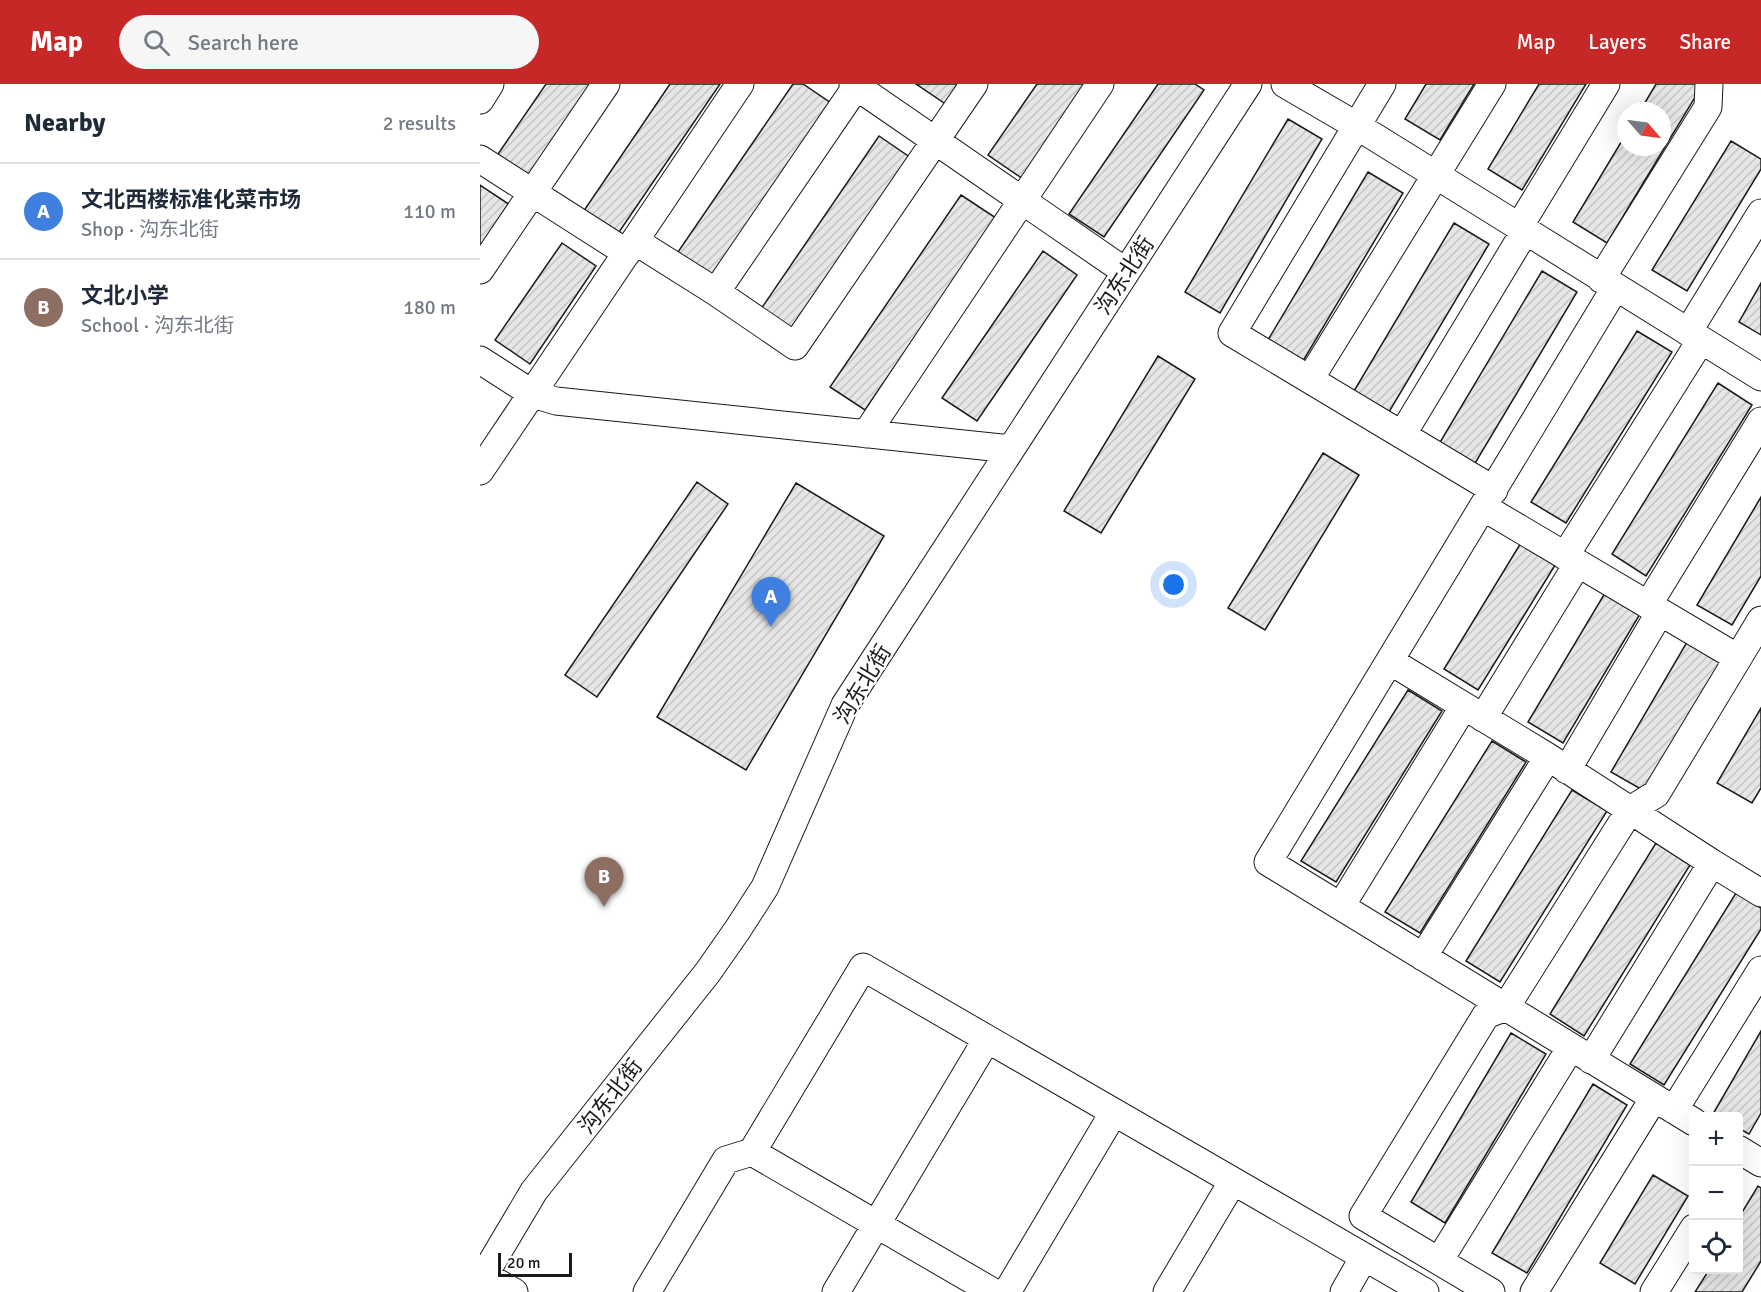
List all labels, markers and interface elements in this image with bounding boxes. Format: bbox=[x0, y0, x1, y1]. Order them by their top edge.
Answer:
search box bbox=[119, 15, 539, 69]
text: Map bbox=[30, 25, 83, 59]
icon: search bbox=[140, 26, 173, 59]
text: Search here bbox=[188, 29, 299, 56]
text: Map bbox=[1517, 29, 1555, 55]
text: Layers bbox=[1588, 29, 1646, 55]
text: Share bbox=[1679, 29, 1731, 55]
north arrow bbox=[1617, 102, 1671, 156]
text: Nearby bbox=[24, 107, 105, 139]
text: 2 results bbox=[383, 111, 456, 136]
text: 文北西楼标准化菜市场 bbox=[81, 186, 301, 213]
text: A bbox=[37, 199, 50, 224]
text: 110 m bbox=[403, 199, 456, 224]
text: Shop · 沟东北街 bbox=[81, 217, 219, 242]
street label: 沟东北街 bbox=[1089, 231, 1160, 320]
text: 文北小学 bbox=[81, 282, 169, 309]
text: B bbox=[37, 295, 50, 320]
text: 180 m bbox=[403, 295, 456, 320]
text: School · 沟东北街 bbox=[81, 313, 234, 338]
your location bbox=[1159, 570, 1188, 599]
pin: A bbox=[752, 578, 790, 627]
street label: 沟东北街 bbox=[828, 640, 897, 729]
pin: B bbox=[584, 858, 624, 907]
street label: 沟东北街 bbox=[573, 1053, 648, 1139]
map controls bbox=[1689, 1112, 1743, 1274]
button: + bbox=[1689, 1112, 1743, 1166]
button: − bbox=[1689, 1166, 1743, 1220]
button: locate bbox=[1689, 1220, 1743, 1274]
scale bar bbox=[498, 1250, 572, 1278]
text: 20 m bbox=[507, 1253, 541, 1273]

